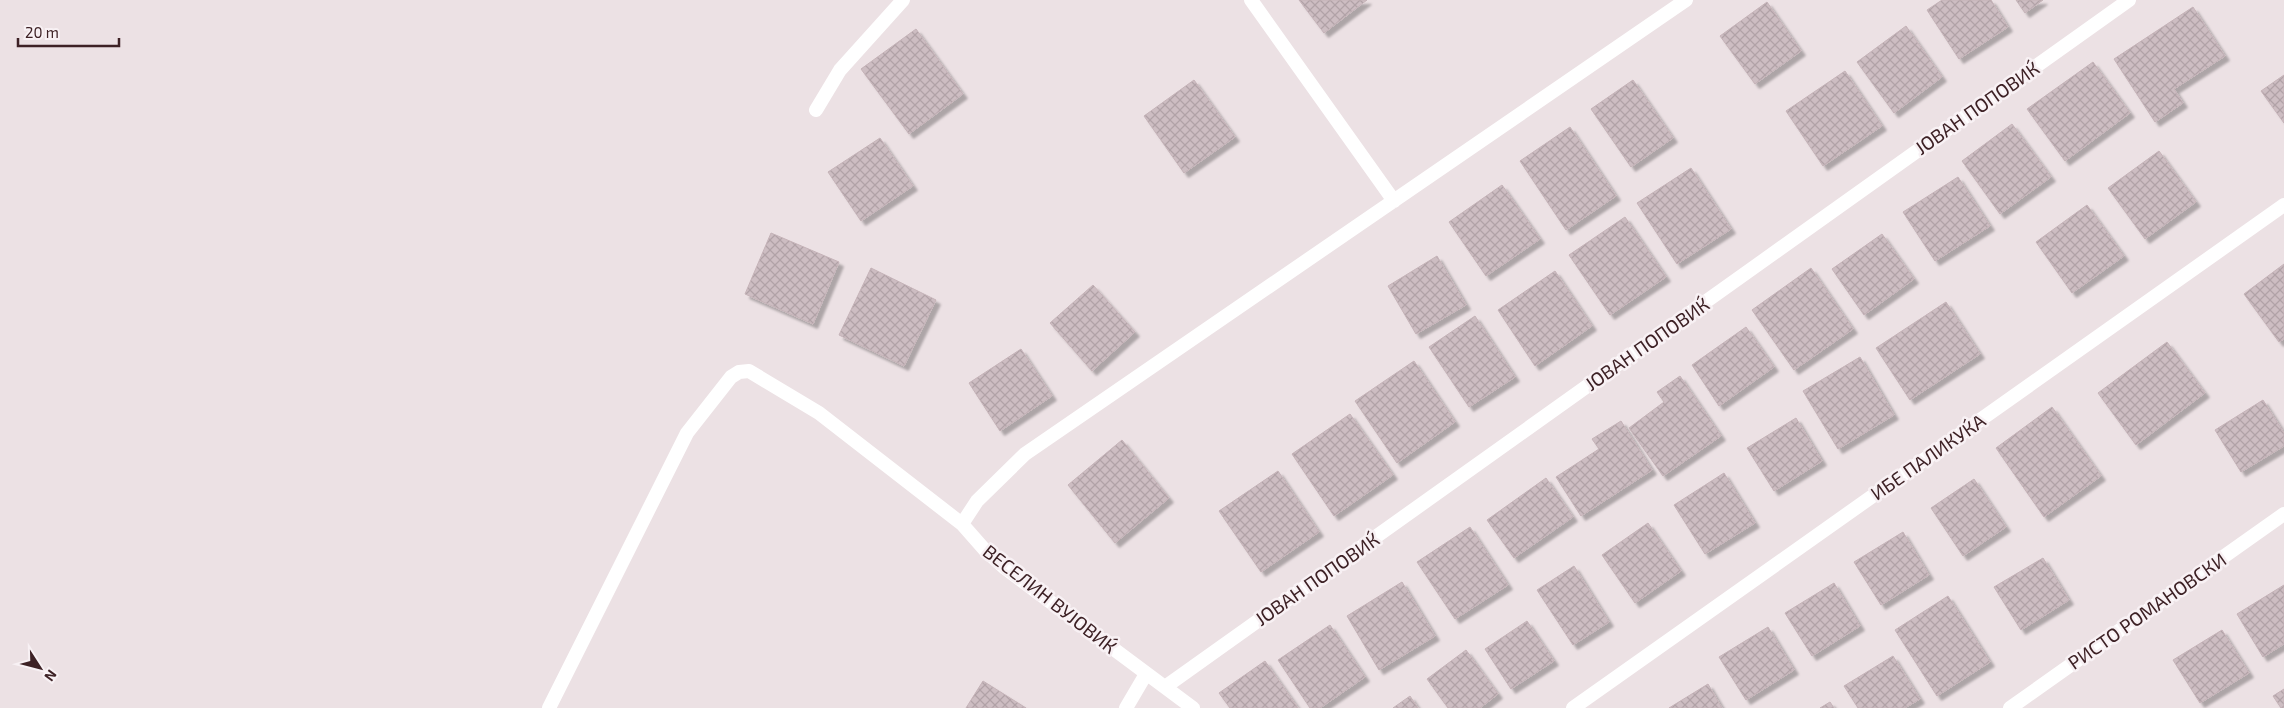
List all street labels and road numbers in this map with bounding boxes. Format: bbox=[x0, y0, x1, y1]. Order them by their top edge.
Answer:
street label: ЈОВАН ПОПОВИЌ bbox=[1910, 56, 2043, 159]
street label: ЈОВАН ПОПОВИЌ bbox=[1580, 292, 1713, 395]
street label: ИБЕ ПАЛИКУЌА bbox=[1866, 408, 1990, 505]
street label: ЈОВАН ПОПОВИЌ bbox=[1250, 527, 1383, 630]
street label: ВЕСЕЛИН ВУЈОВИЌ bbox=[979, 539, 1122, 658]
street label: РИСТО РОМАНОВСКИ bbox=[2063, 547, 2230, 674]

